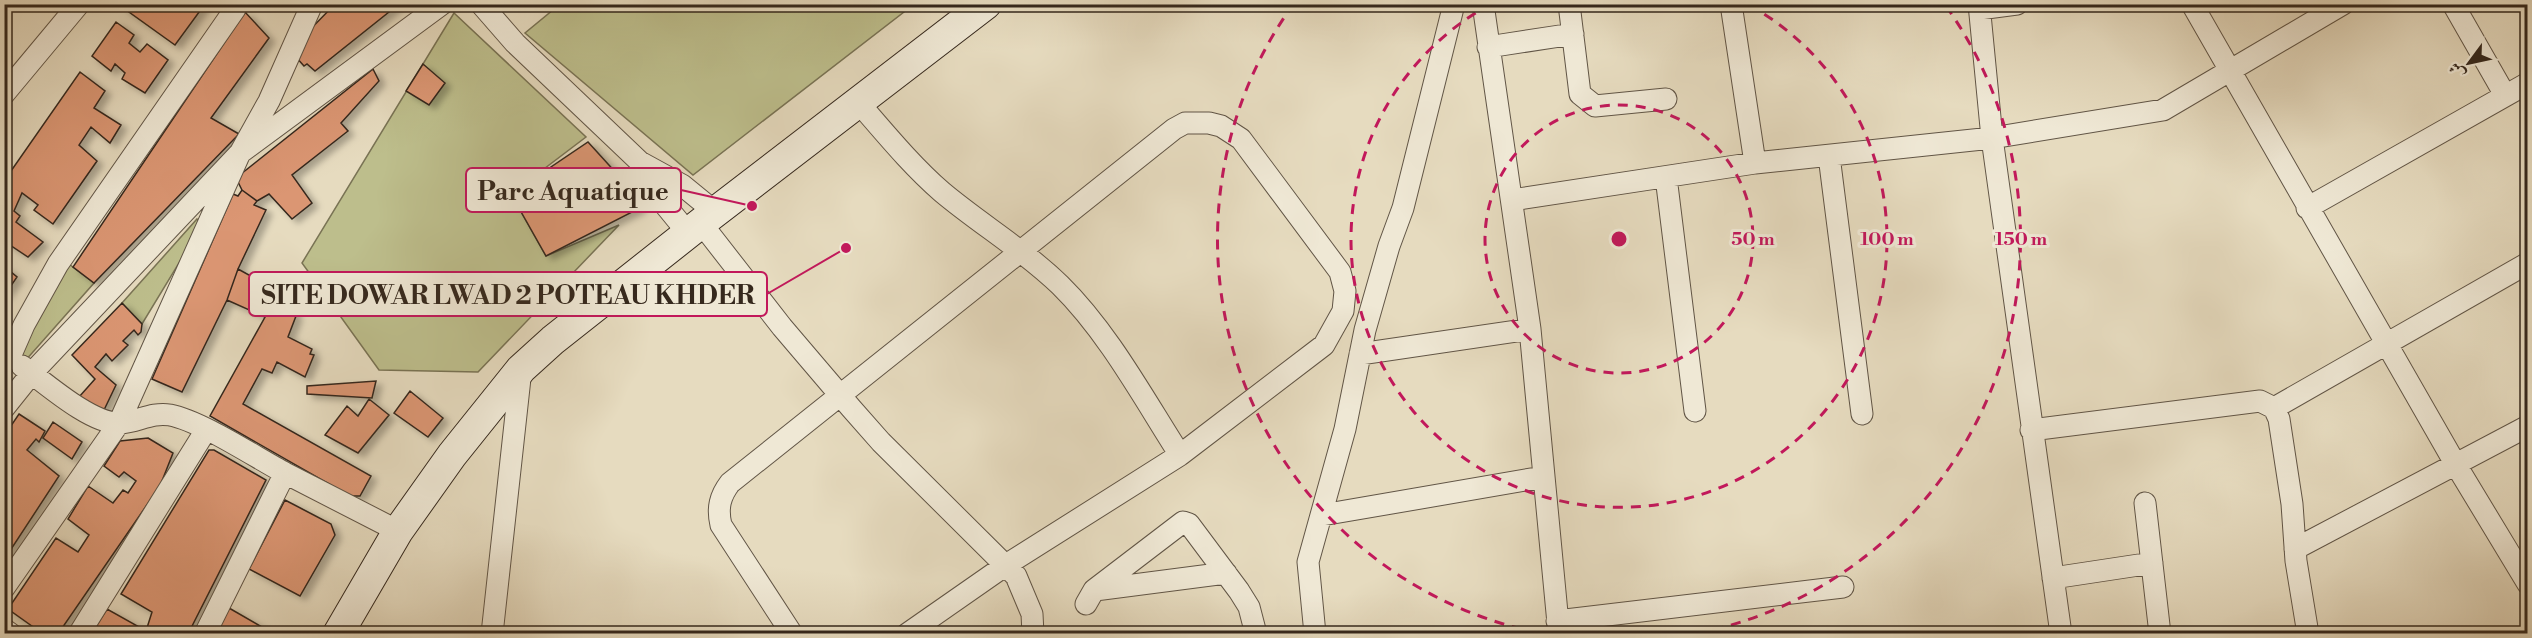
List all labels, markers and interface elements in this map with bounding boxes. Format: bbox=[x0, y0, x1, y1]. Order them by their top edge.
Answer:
north arrow bbox=[2439, 33, 2499, 93]
text: ش bbox=[2445, 59, 2470, 83]
callout: Parc Aquatique bbox=[466, 168, 681, 212]
text: Parc Aquatique bbox=[477, 176, 669, 208]
text: 50 m bbox=[1731, 228, 1775, 251]
text: 100 m bbox=[1860, 228, 1914, 251]
text: 150 m bbox=[1995, 228, 2048, 251]
centre of rings bbox=[1609, 229, 1629, 249]
callout: SITE DOWAR LWAD 2 POTEAU KHDER bbox=[249, 272, 767, 316]
text: SITE DOWAR LWAD 2 POTEAU KHDER bbox=[261, 280, 756, 312]

